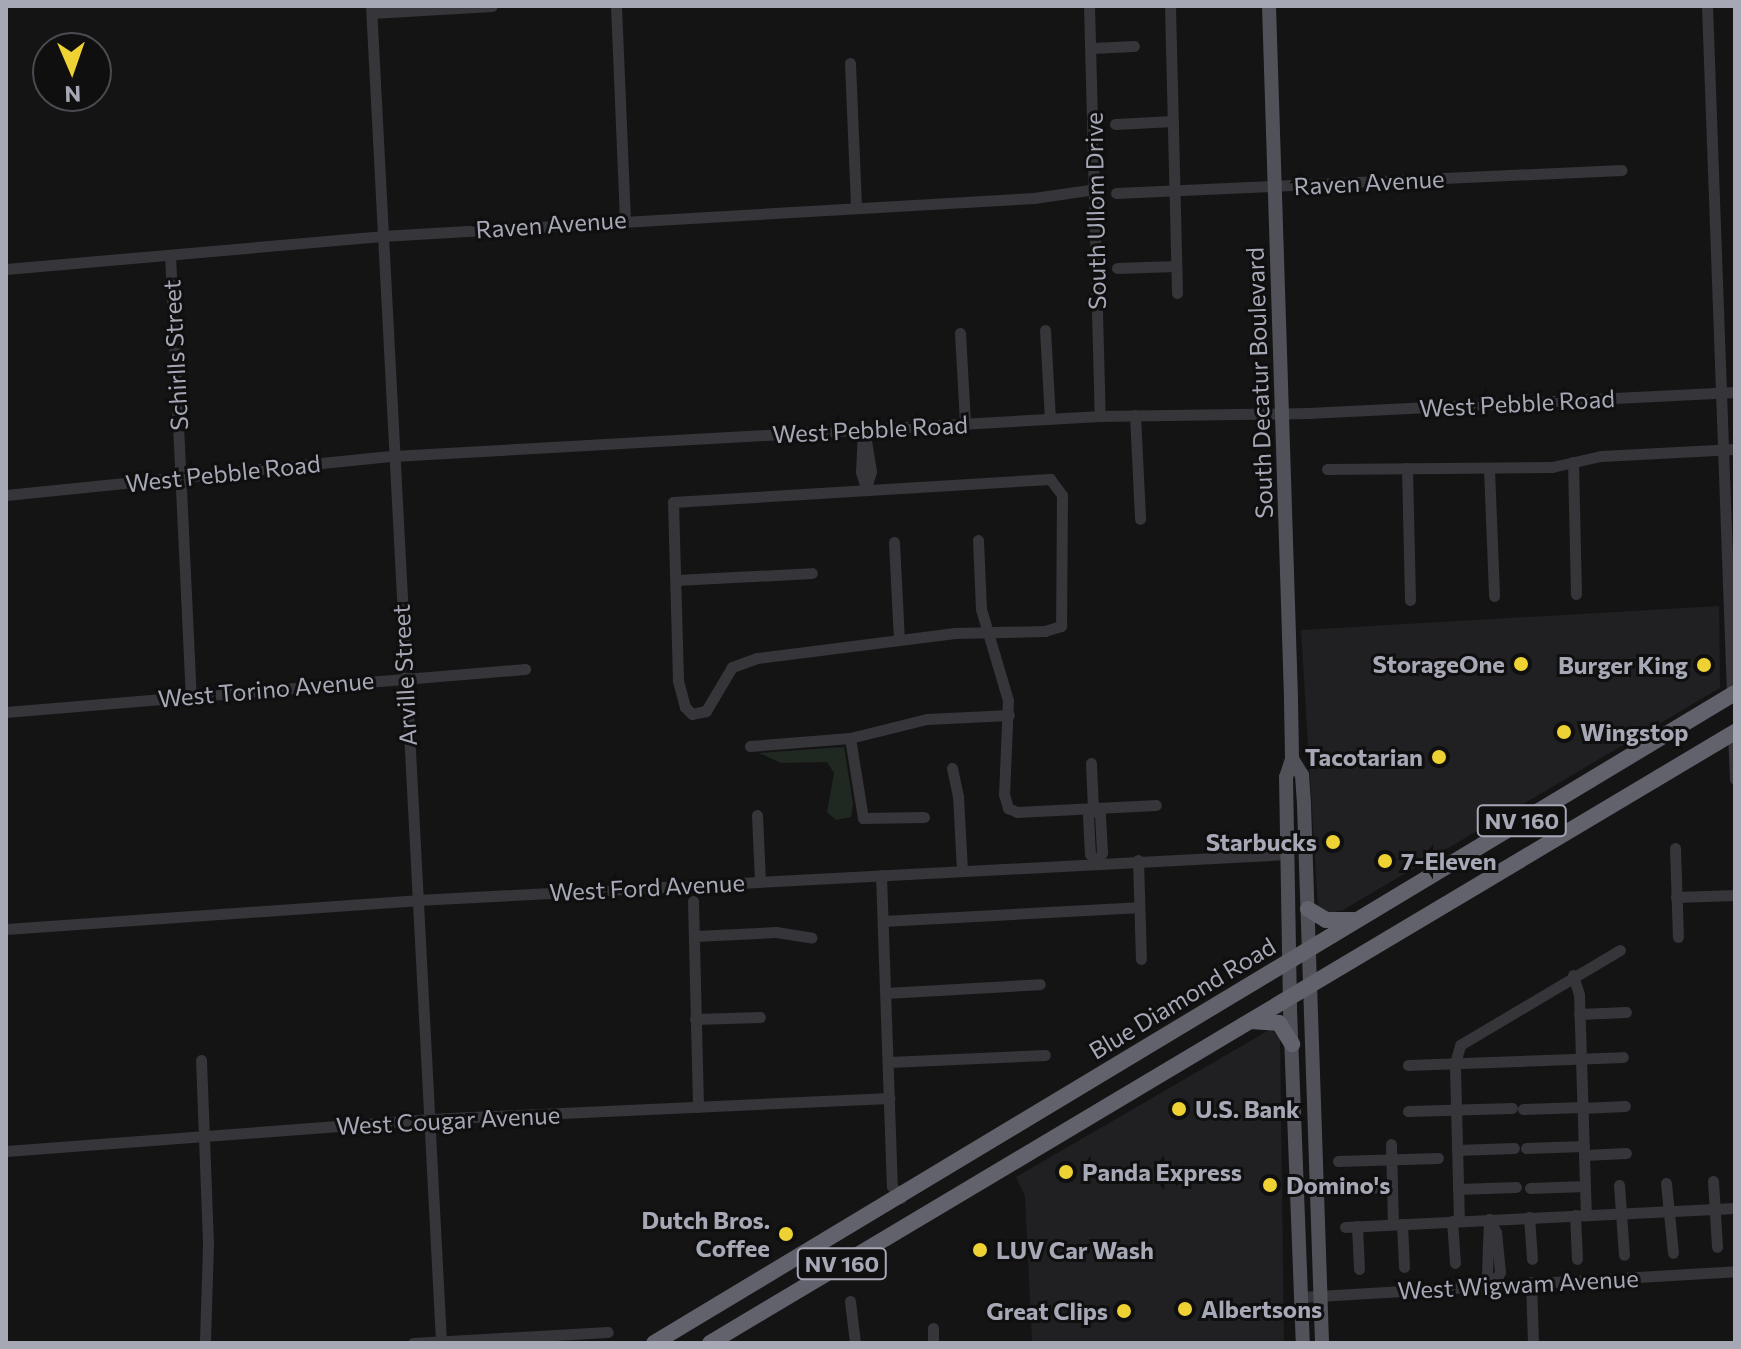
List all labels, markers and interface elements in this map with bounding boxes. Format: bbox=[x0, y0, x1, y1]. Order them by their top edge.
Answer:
north arrow bbox=[32, 32, 112, 112]
text: N bbox=[64, 81, 82, 108]
street label: South Ullom Drive bbox=[1079, 112, 1111, 310]
street label: Raven Avenue bbox=[1293, 164, 1445, 200]
street label: Raven Avenue bbox=[475, 204, 627, 244]
street label: South Decatur Boulevard bbox=[1240, 247, 1278, 519]
street label: Schirlls Street bbox=[157, 279, 193, 431]
street label: West Pebble Road bbox=[1418, 383, 1616, 423]
street label: West Pebble Road bbox=[771, 409, 969, 449]
street label: West Pebble Road bbox=[124, 448, 322, 498]
street label: Arville Street bbox=[386, 603, 422, 747]
place label: StorageOne bbox=[1372, 650, 1505, 678]
place label: Burger King bbox=[1558, 651, 1688, 679]
marker: StorageOne bbox=[1512, 655, 1530, 673]
marker: Burger King bbox=[1695, 656, 1713, 674]
street label: West Torino Avenue bbox=[157, 665, 375, 713]
place label: Wingstop bbox=[1580, 718, 1689, 746]
marker: Wingstop bbox=[1555, 723, 1573, 741]
place label: Tacotarian bbox=[1305, 743, 1423, 771]
marker: Tacotarian bbox=[1430, 748, 1448, 766]
road number: NV 160 bbox=[1476, 803, 1568, 839]
place label: Starbucks bbox=[1206, 828, 1317, 856]
marker: Starbucks bbox=[1324, 833, 1342, 851]
place label: 7-Eleven bbox=[1401, 847, 1497, 875]
marker: 7-Eleven bbox=[1376, 852, 1394, 870]
street label: West Ford Avenue bbox=[548, 867, 746, 907]
street label: Blue Diamond Road bbox=[1084, 931, 1280, 1065]
place label: U.S. Bank bbox=[1195, 1095, 1300, 1123]
street label: West Cougar Avenue bbox=[335, 1100, 561, 1140]
marker: U.S. Bank bbox=[1170, 1100, 1188, 1118]
place label: Panda Express bbox=[1082, 1158, 1242, 1186]
marker: Panda Express bbox=[1057, 1163, 1075, 1181]
place label: Domino's bbox=[1286, 1171, 1390, 1199]
marker: Domino's bbox=[1261, 1176, 1279, 1194]
place label: Dutch Bros. Coffee bbox=[642, 1206, 770, 1262]
marker: Dutch Bros. Coffee bbox=[777, 1225, 795, 1243]
place label: LUV Car Wash bbox=[996, 1236, 1154, 1264]
marker: LUV Car Wash bbox=[971, 1241, 989, 1259]
road number: NV 160 bbox=[796, 1246, 888, 1282]
street label: West Wigwam Avenue bbox=[1397, 1263, 1639, 1305]
place label: Albertsons bbox=[1201, 1295, 1322, 1323]
place label: Great Clips bbox=[986, 1297, 1108, 1325]
marker: Albertsons bbox=[1176, 1300, 1194, 1318]
marker: Great Clips bbox=[1115, 1302, 1133, 1320]

